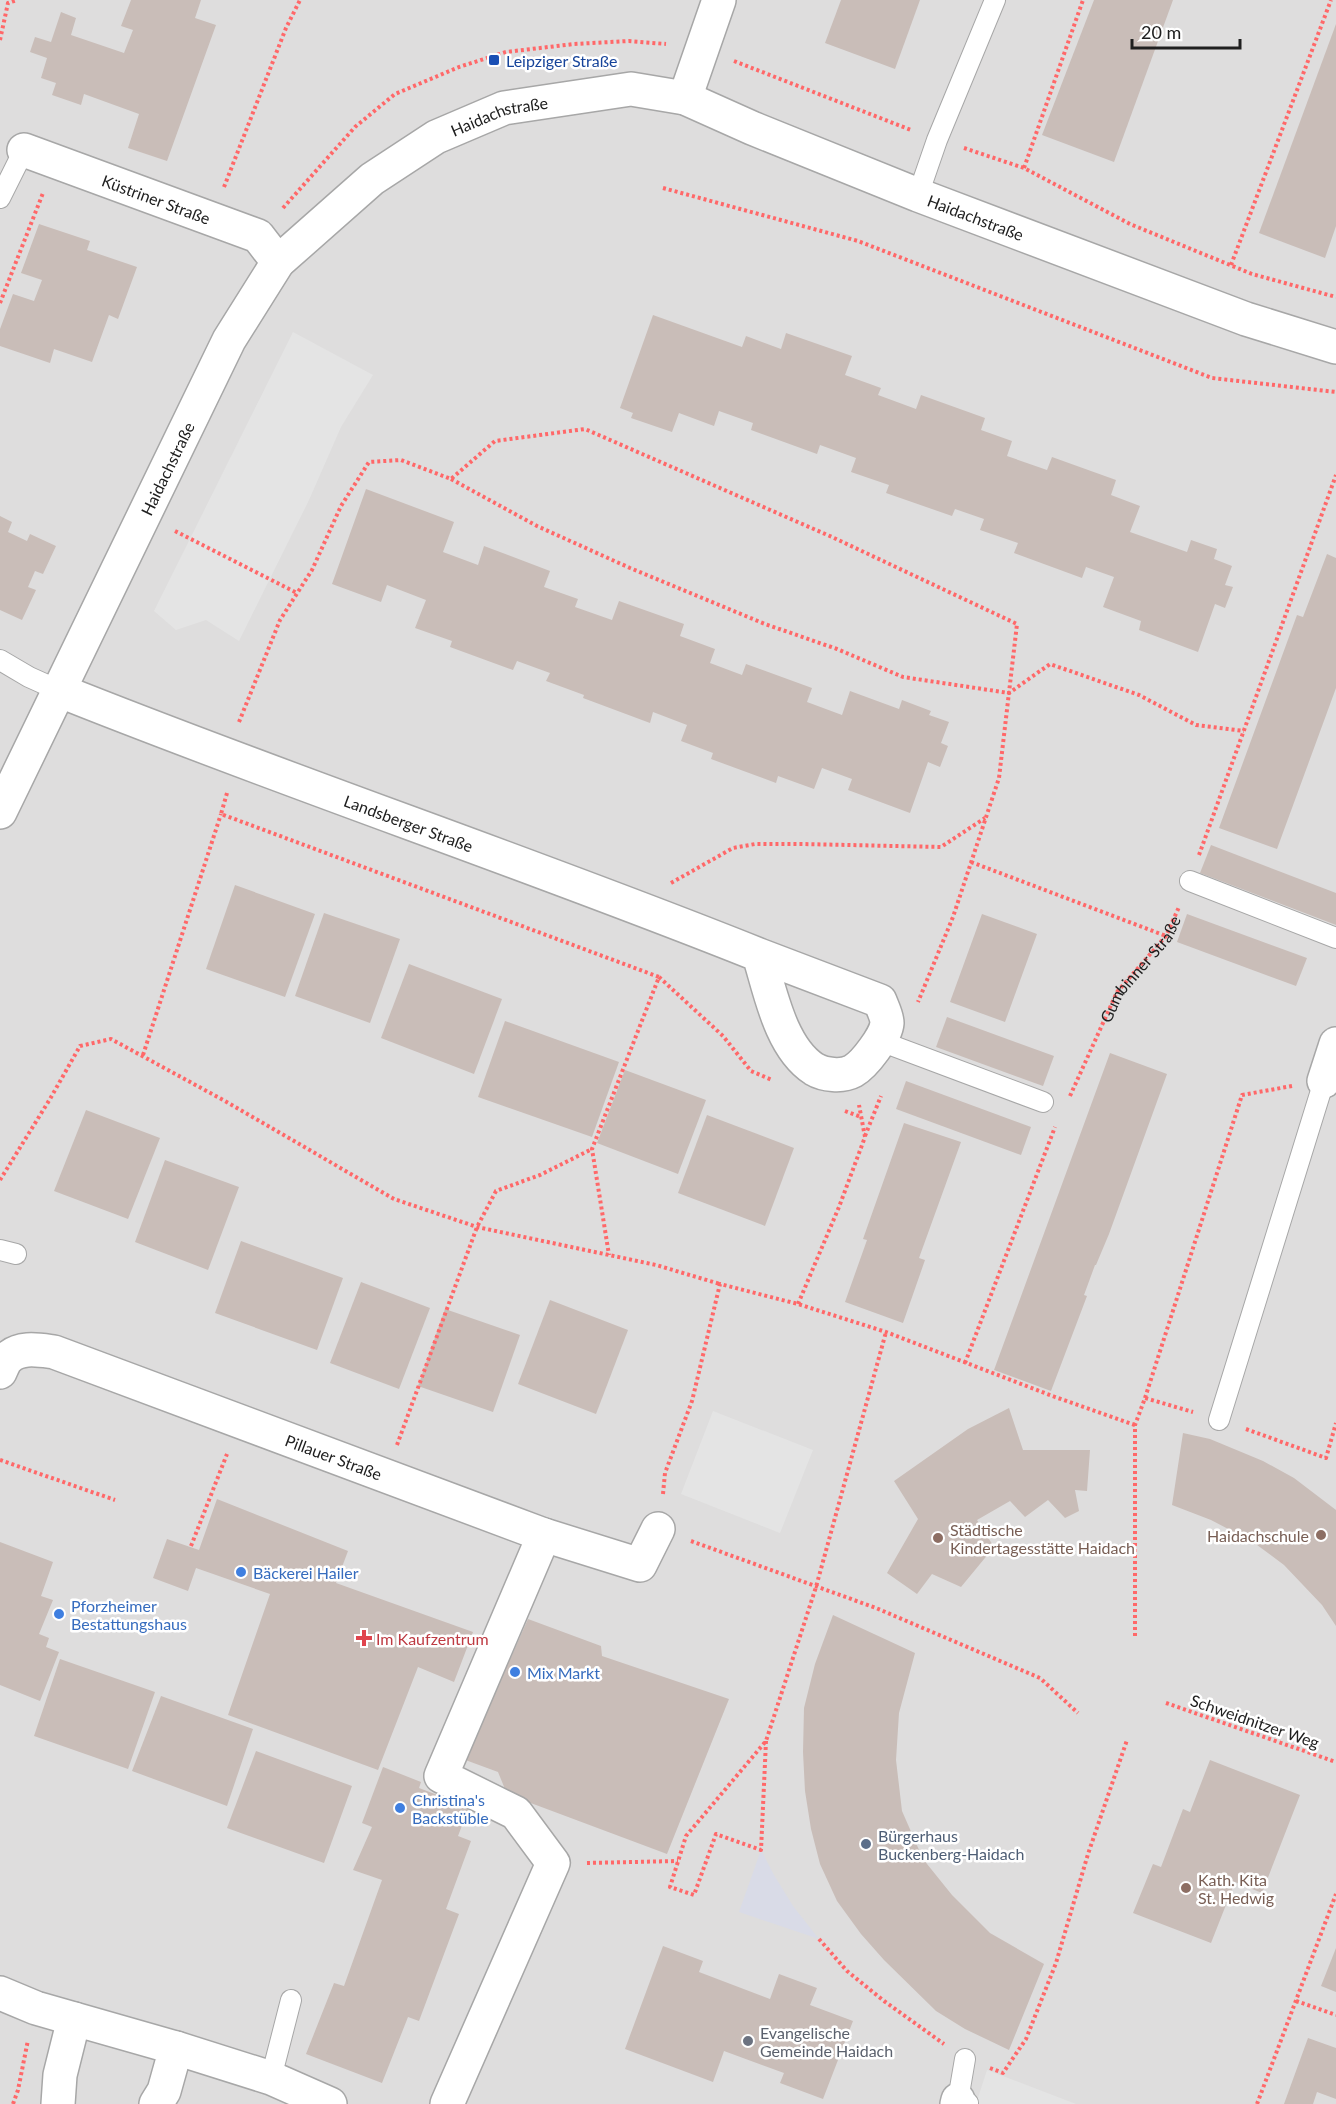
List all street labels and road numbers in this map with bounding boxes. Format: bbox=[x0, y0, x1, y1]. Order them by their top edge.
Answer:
street label: Haidachstraße bbox=[448, 92, 549, 139]
street label: Küstriner Straße bbox=[100, 170, 213, 227]
street label: Haidachstraße bbox=[925, 190, 1027, 244]
street label: Haidachstraße bbox=[136, 419, 197, 518]
street label: Landsberger Straße bbox=[342, 790, 476, 855]
street label: Gumbinner Straße bbox=[1095, 913, 1183, 1025]
street label: Pillauer Straße bbox=[283, 1430, 385, 1483]
street label: Schweidnitzer Weg bbox=[1188, 1690, 1322, 1752]

